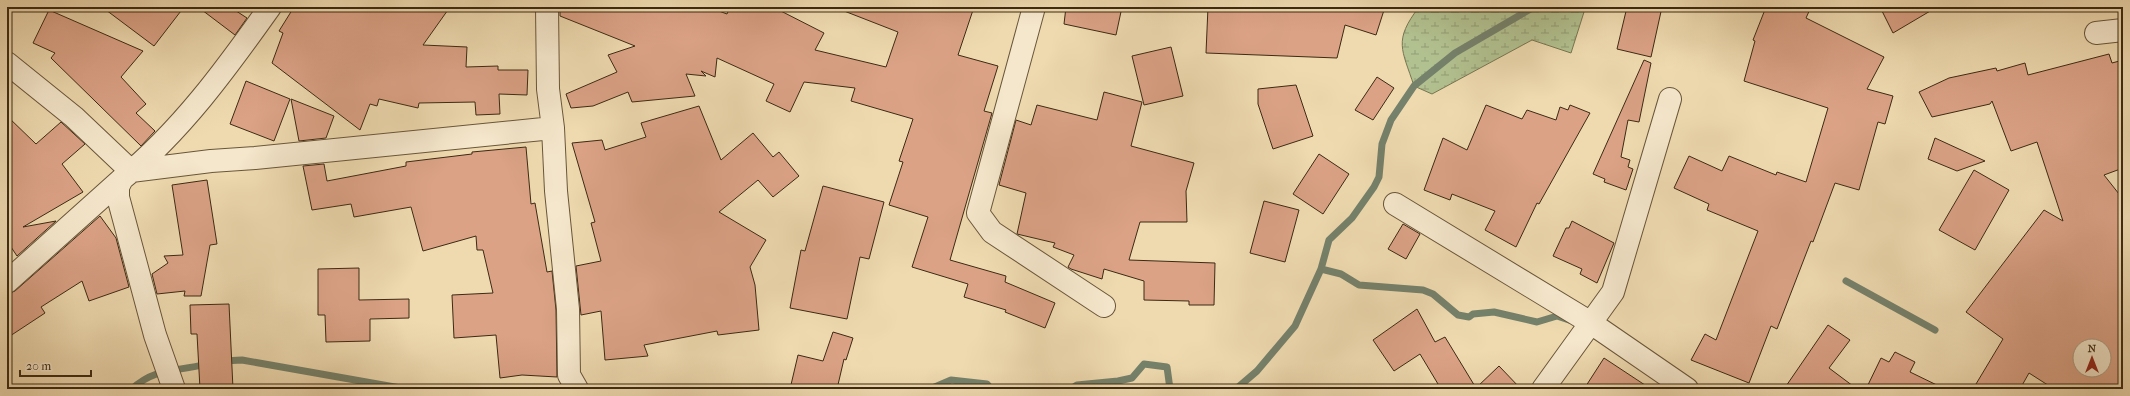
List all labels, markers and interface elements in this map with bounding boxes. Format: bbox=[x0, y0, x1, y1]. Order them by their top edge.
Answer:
north arrow bbox=[2072, 338, 2112, 378]
text: N bbox=[2088, 342, 2097, 355]
scale bar bbox=[20, 352, 91, 378]
text: 20 m bbox=[26, 359, 51, 373]

